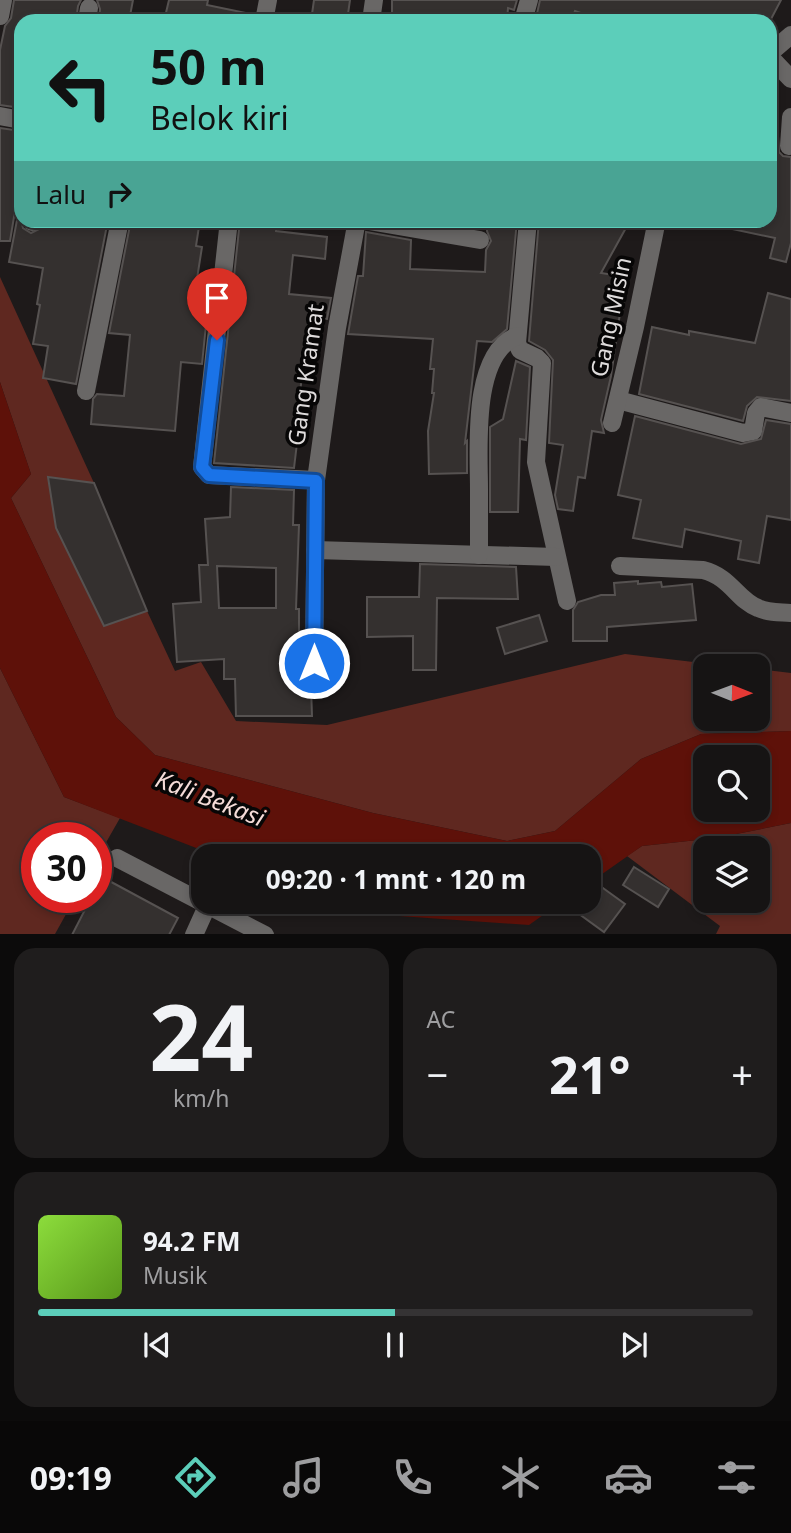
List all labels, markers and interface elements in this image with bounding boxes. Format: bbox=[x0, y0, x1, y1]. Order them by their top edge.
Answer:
text: 50 m bbox=[150, 33, 267, 99]
icon: left bbox=[35, 42, 126, 133]
text: Belok kiri bbox=[150, 96, 289, 139]
icon: right bbox=[100, 175, 138, 213]
text: Lalu bbox=[35, 176, 86, 212]
street label: Gang Misin bbox=[582, 254, 638, 380]
pin bbox=[187, 268, 247, 340]
icon: arrive bbox=[198, 279, 236, 317]
street label: Gang Kramat bbox=[279, 302, 331, 448]
position arrow bbox=[277, 626, 351, 700]
north arrow bbox=[693, 654, 770, 732]
map controls bbox=[693, 654, 770, 913]
button: search bbox=[693, 745, 770, 822]
water label: Kali Bekasi bbox=[151, 762, 271, 834]
speed limit sign: 30 bbox=[21, 822, 112, 913]
button: layers bbox=[693, 836, 770, 913]
text: 09:20 · 1 mnt · 120 m bbox=[266, 861, 526, 897]
text: 24 bbox=[149, 974, 253, 1098]
text: AC bbox=[427, 1003, 455, 1035]
text: 21° bbox=[549, 1038, 631, 1109]
text: − bbox=[427, 1048, 448, 1100]
text: + bbox=[731, 1048, 753, 1100]
text: km/h bbox=[173, 1082, 230, 1114]
text: 94.2 FM bbox=[143, 1223, 240, 1259]
text: Musik bbox=[143, 1259, 207, 1291]
icon: previous bbox=[138, 1326, 176, 1364]
icon: pause bbox=[376, 1326, 414, 1364]
icon: next bbox=[615, 1326, 653, 1364]
icon: directions bbox=[171, 1453, 220, 1502]
icon: music bbox=[279, 1453, 328, 1502]
icon: phone bbox=[388, 1453, 437, 1502]
icon: climate bbox=[496, 1453, 545, 1502]
icon: car bbox=[604, 1453, 653, 1502]
icon: filters bbox=[712, 1453, 761, 1502]
text: 09:19 bbox=[30, 1456, 112, 1499]

